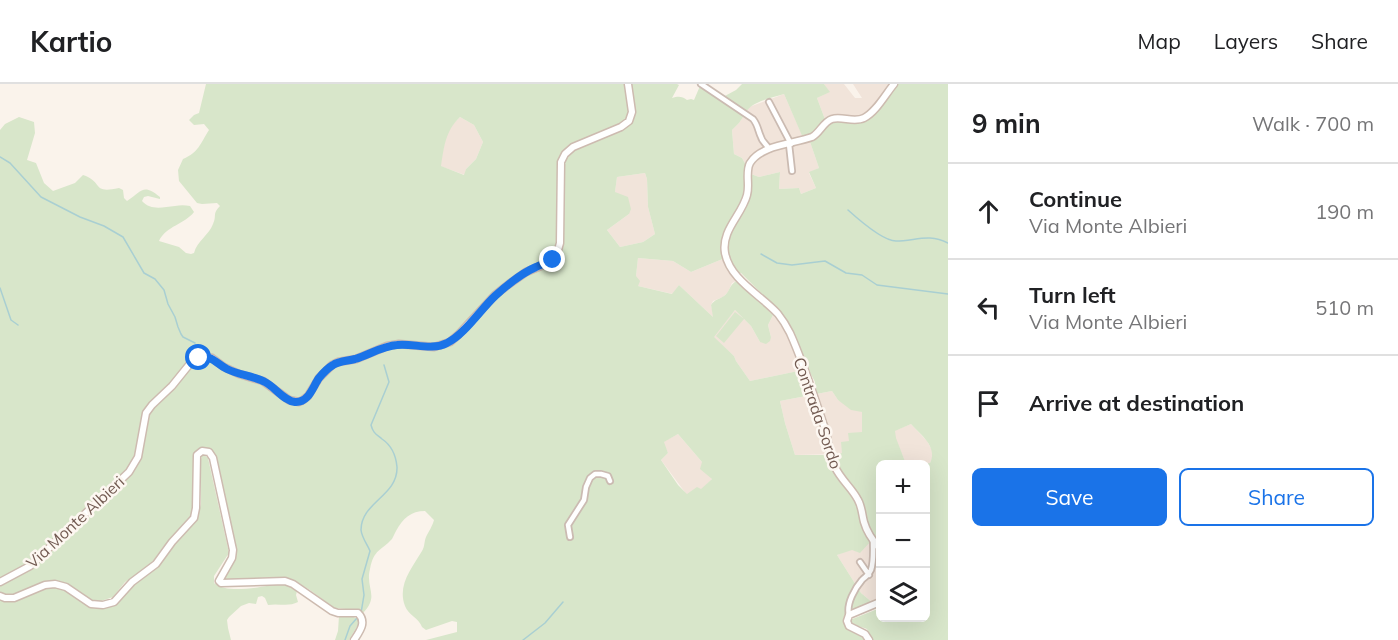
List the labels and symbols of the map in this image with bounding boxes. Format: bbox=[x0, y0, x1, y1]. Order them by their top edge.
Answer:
route end bbox=[539, 246, 565, 272]
route start bbox=[185, 344, 211, 370]
street label: Contrada Sordo bbox=[790, 355, 846, 471]
street label: Via Monte Albieri bbox=[22, 471, 128, 573]

